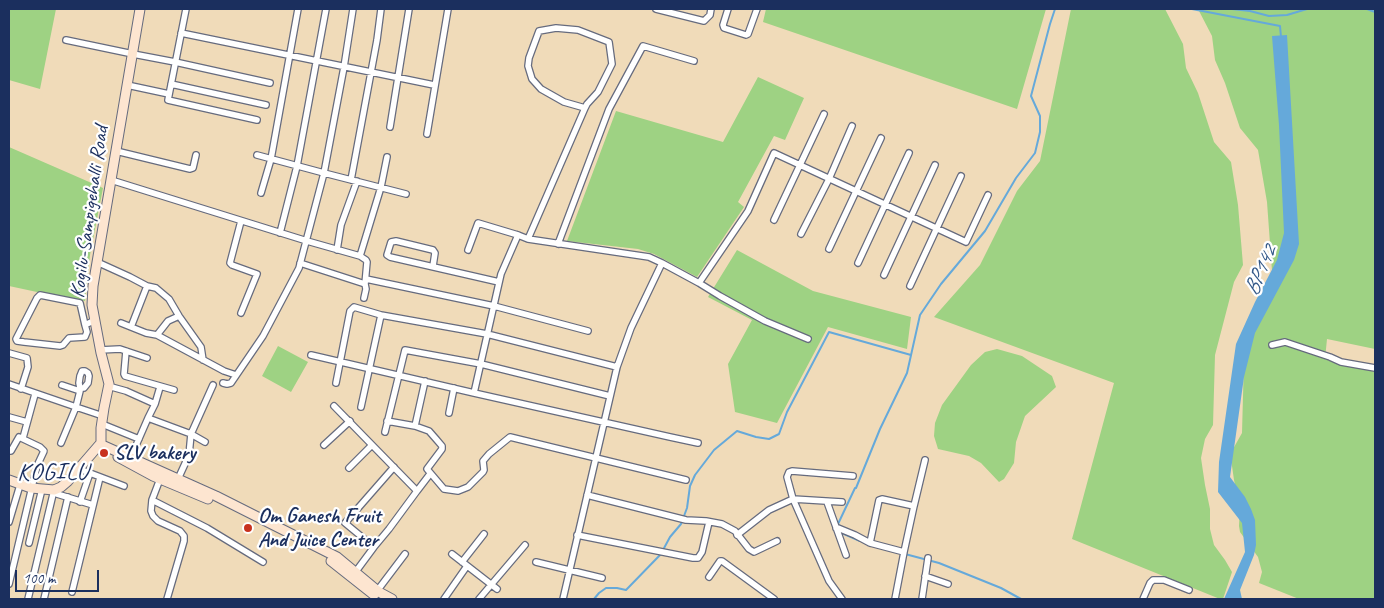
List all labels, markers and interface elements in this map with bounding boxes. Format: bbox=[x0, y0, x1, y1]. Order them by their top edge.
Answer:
street label: Kogilu-Sampigehalli Road bbox=[65, 124, 115, 300]
water label: BP142 bbox=[1239, 242, 1283, 300]
place label: SLV bakery bbox=[114, 440, 195, 466]
marker: SLV bakery bbox=[98, 447, 110, 459]
district label: KOGILU bbox=[16, 459, 90, 487]
place label: Om Ganesh Fruit And Juice Center bbox=[258, 503, 381, 553]
marker: Om Ganesh Fruit And Juice Center bbox=[242, 522, 254, 534]
scale bar bbox=[18, 560, 101, 592]
text: 100 m bbox=[23, 569, 55, 588]

